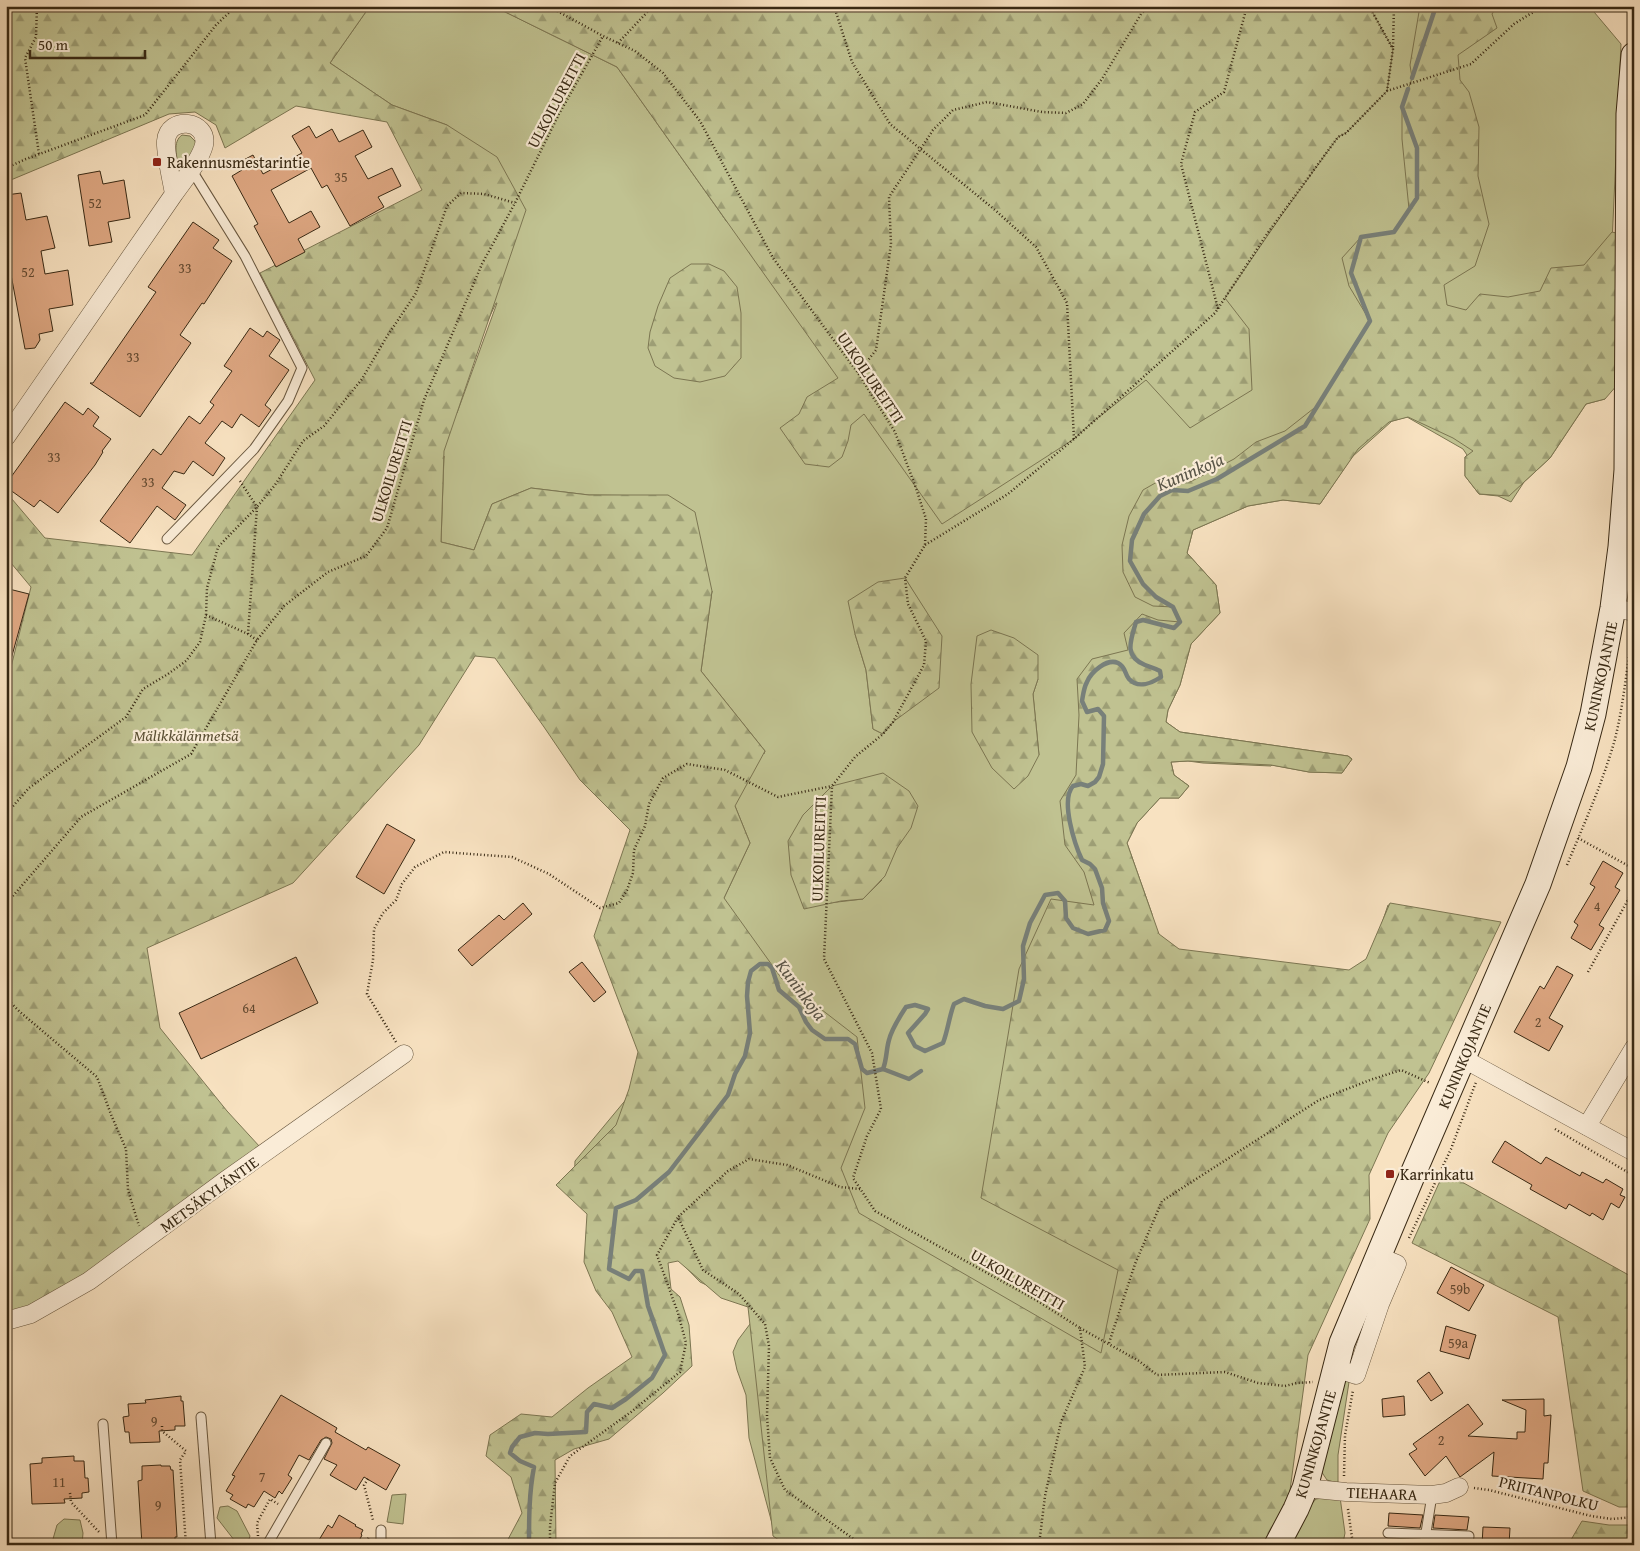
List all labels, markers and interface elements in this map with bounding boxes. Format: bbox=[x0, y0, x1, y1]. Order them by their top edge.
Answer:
scale bar bbox=[30, 28, 145, 60]
text: 50 m bbox=[38, 34, 69, 55]
street label: ULKOILUREITTI bbox=[521, 48, 591, 152]
place label: Rakennusmestarintie bbox=[167, 150, 310, 174]
marker: Rakennusmestarintie bbox=[151, 156, 163, 168]
house number: 35 bbox=[334, 167, 348, 187]
house number: 52 bbox=[88, 193, 102, 213]
house number: 33 bbox=[178, 258, 192, 278]
house number: 52 bbox=[21, 262, 35, 282]
street label: ULKOILUREITTI bbox=[832, 327, 910, 427]
house number: 33 bbox=[126, 347, 140, 367]
street label: ULKOILUREITTI bbox=[364, 417, 418, 525]
water label: Kuninkoja bbox=[1151, 445, 1228, 498]
house number: 33 bbox=[47, 447, 61, 467]
house number: 33 bbox=[141, 472, 155, 492]
street label: KUNINKOJANTIE bbox=[1577, 619, 1623, 733]
park label: Mälikkälänmetsä bbox=[133, 723, 239, 747]
street label: ULKOILUREITTI bbox=[804, 796, 832, 902]
house number: 4 bbox=[1594, 896, 1601, 916]
water label: Kuninkoja bbox=[769, 952, 834, 1027]
house number: 64 bbox=[242, 998, 256, 1018]
street label: KUNINKOJANTIE bbox=[1431, 1000, 1497, 1112]
house number: 2 bbox=[1535, 1012, 1541, 1032]
street label: METSÄKYLÄNTIE bbox=[155, 1150, 263, 1238]
place label: Karrinkatu bbox=[1400, 1162, 1474, 1186]
marker: Karrinkatu bbox=[1384, 1168, 1396, 1180]
street label: ULKOILUREITTI bbox=[966, 1242, 1070, 1316]
house number: 59b bbox=[1450, 1279, 1470, 1299]
house number: 59a bbox=[1448, 1333, 1468, 1353]
street label: KUNINKOJANTIE bbox=[1288, 1387, 1342, 1501]
house number: 9 bbox=[151, 1411, 158, 1431]
house number: 2 bbox=[1438, 1430, 1444, 1450]
house number: 7 bbox=[259, 1467, 266, 1487]
street label: PRIITANPOLKU bbox=[1497, 1469, 1602, 1517]
house number: 11 bbox=[52, 1472, 66, 1492]
street label: TIEHAARA bbox=[1346, 1480, 1418, 1506]
house number: 9 bbox=[155, 1495, 162, 1515]

